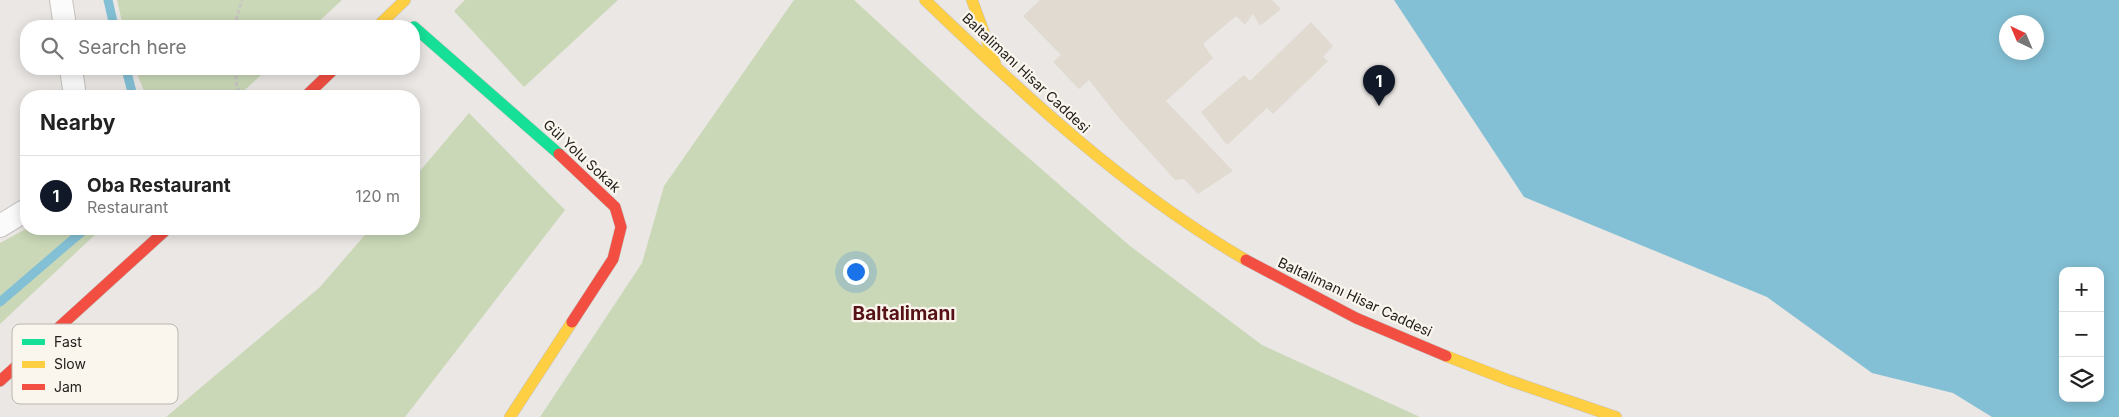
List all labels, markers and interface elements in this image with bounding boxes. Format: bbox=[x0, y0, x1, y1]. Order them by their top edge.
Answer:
street label: Baltalimanı Hisar Caddesi bbox=[959, 9, 1094, 136]
north arrow bbox=[1999, 15, 2044, 60]
search box bbox=[20, 20, 420, 75]
icon: search bbox=[38, 34, 66, 62]
text: Search here bbox=[78, 36, 187, 59]
pin: 1 bbox=[1363, 65, 1395, 106]
text: Nearby bbox=[40, 110, 115, 135]
street label: Gül Yolu Sokak bbox=[540, 116, 625, 196]
text: Oba Restaurant bbox=[87, 174, 231, 197]
text: 1 bbox=[53, 186, 59, 206]
text: 120 m bbox=[355, 186, 400, 206]
text: Restaurant bbox=[87, 197, 168, 217]
street label: Baltalimanı Hisar Caddesi bbox=[1275, 253, 1435, 340]
your location bbox=[843, 259, 869, 285]
map controls bbox=[2059, 267, 2104, 402]
button: + bbox=[2059, 267, 2104, 312]
district label: Baltalimanı bbox=[853, 302, 955, 325]
button: − bbox=[2059, 312, 2104, 357]
legend bbox=[12, 324, 178, 404]
text: Fast bbox=[54, 333, 82, 350]
text: Slow bbox=[54, 355, 86, 372]
button: layers bbox=[2059, 357, 2104, 402]
text: Jam bbox=[54, 378, 82, 395]

